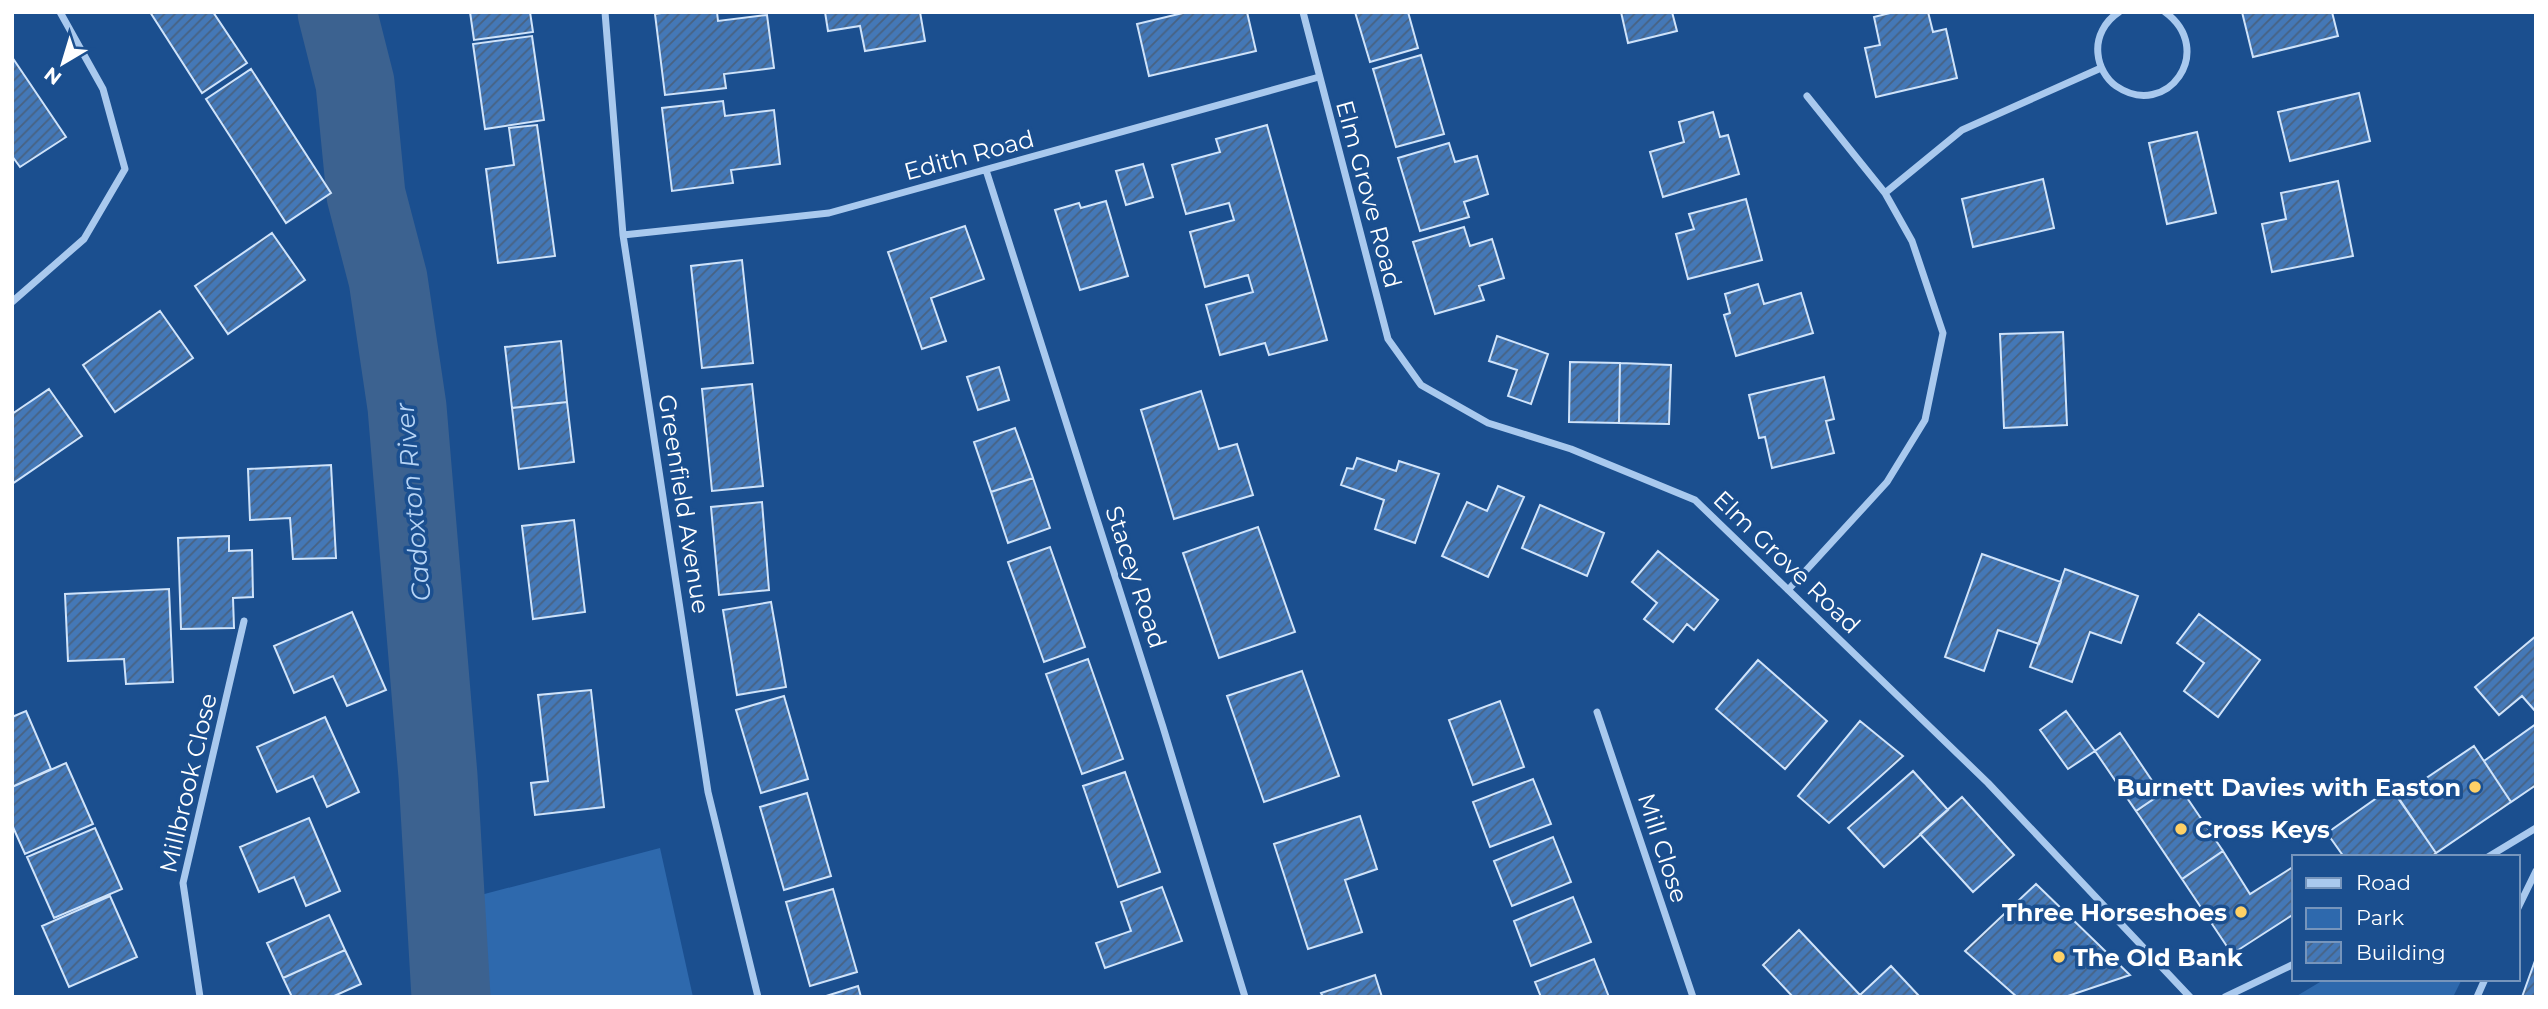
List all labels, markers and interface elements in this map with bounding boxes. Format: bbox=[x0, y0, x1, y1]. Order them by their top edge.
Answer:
north arrow bbox=[28, 28, 98, 98]
text: N bbox=[40, 62, 66, 90]
street label: Elm Grove Road bbox=[1330, 97, 1408, 291]
street label: Edith Road bbox=[901, 124, 1037, 186]
street label: Greenfield Avenue bbox=[652, 392, 716, 616]
water label: Cadoxton River bbox=[388, 401, 438, 603]
street label: Elm Grove Road bbox=[1708, 485, 1866, 639]
street label: Stacey Road bbox=[1099, 502, 1173, 652]
street label: Millbrook Close bbox=[153, 690, 223, 876]
place label: Burnett Davies with Easton bbox=[2117, 773, 2461, 802]
marker: Burnett Davies with Easton bbox=[2467, 779, 2483, 795]
street label: Mill Close bbox=[1632, 790, 1694, 906]
place label: Cross Keys bbox=[2195, 815, 2330, 844]
marker: Cross Keys bbox=[2173, 821, 2189, 837]
legend bbox=[2292, 855, 2520, 981]
text: Road bbox=[2356, 870, 2411, 895]
place label: Three Horseshoes bbox=[2002, 898, 2227, 927]
marker: Three Horseshoes bbox=[2233, 904, 2249, 920]
text: Park bbox=[2356, 905, 2404, 930]
text: Building bbox=[2356, 940, 2446, 965]
place label: The Old Bank bbox=[2073, 943, 2243, 972]
marker: The Old Bank bbox=[2051, 949, 2067, 965]

